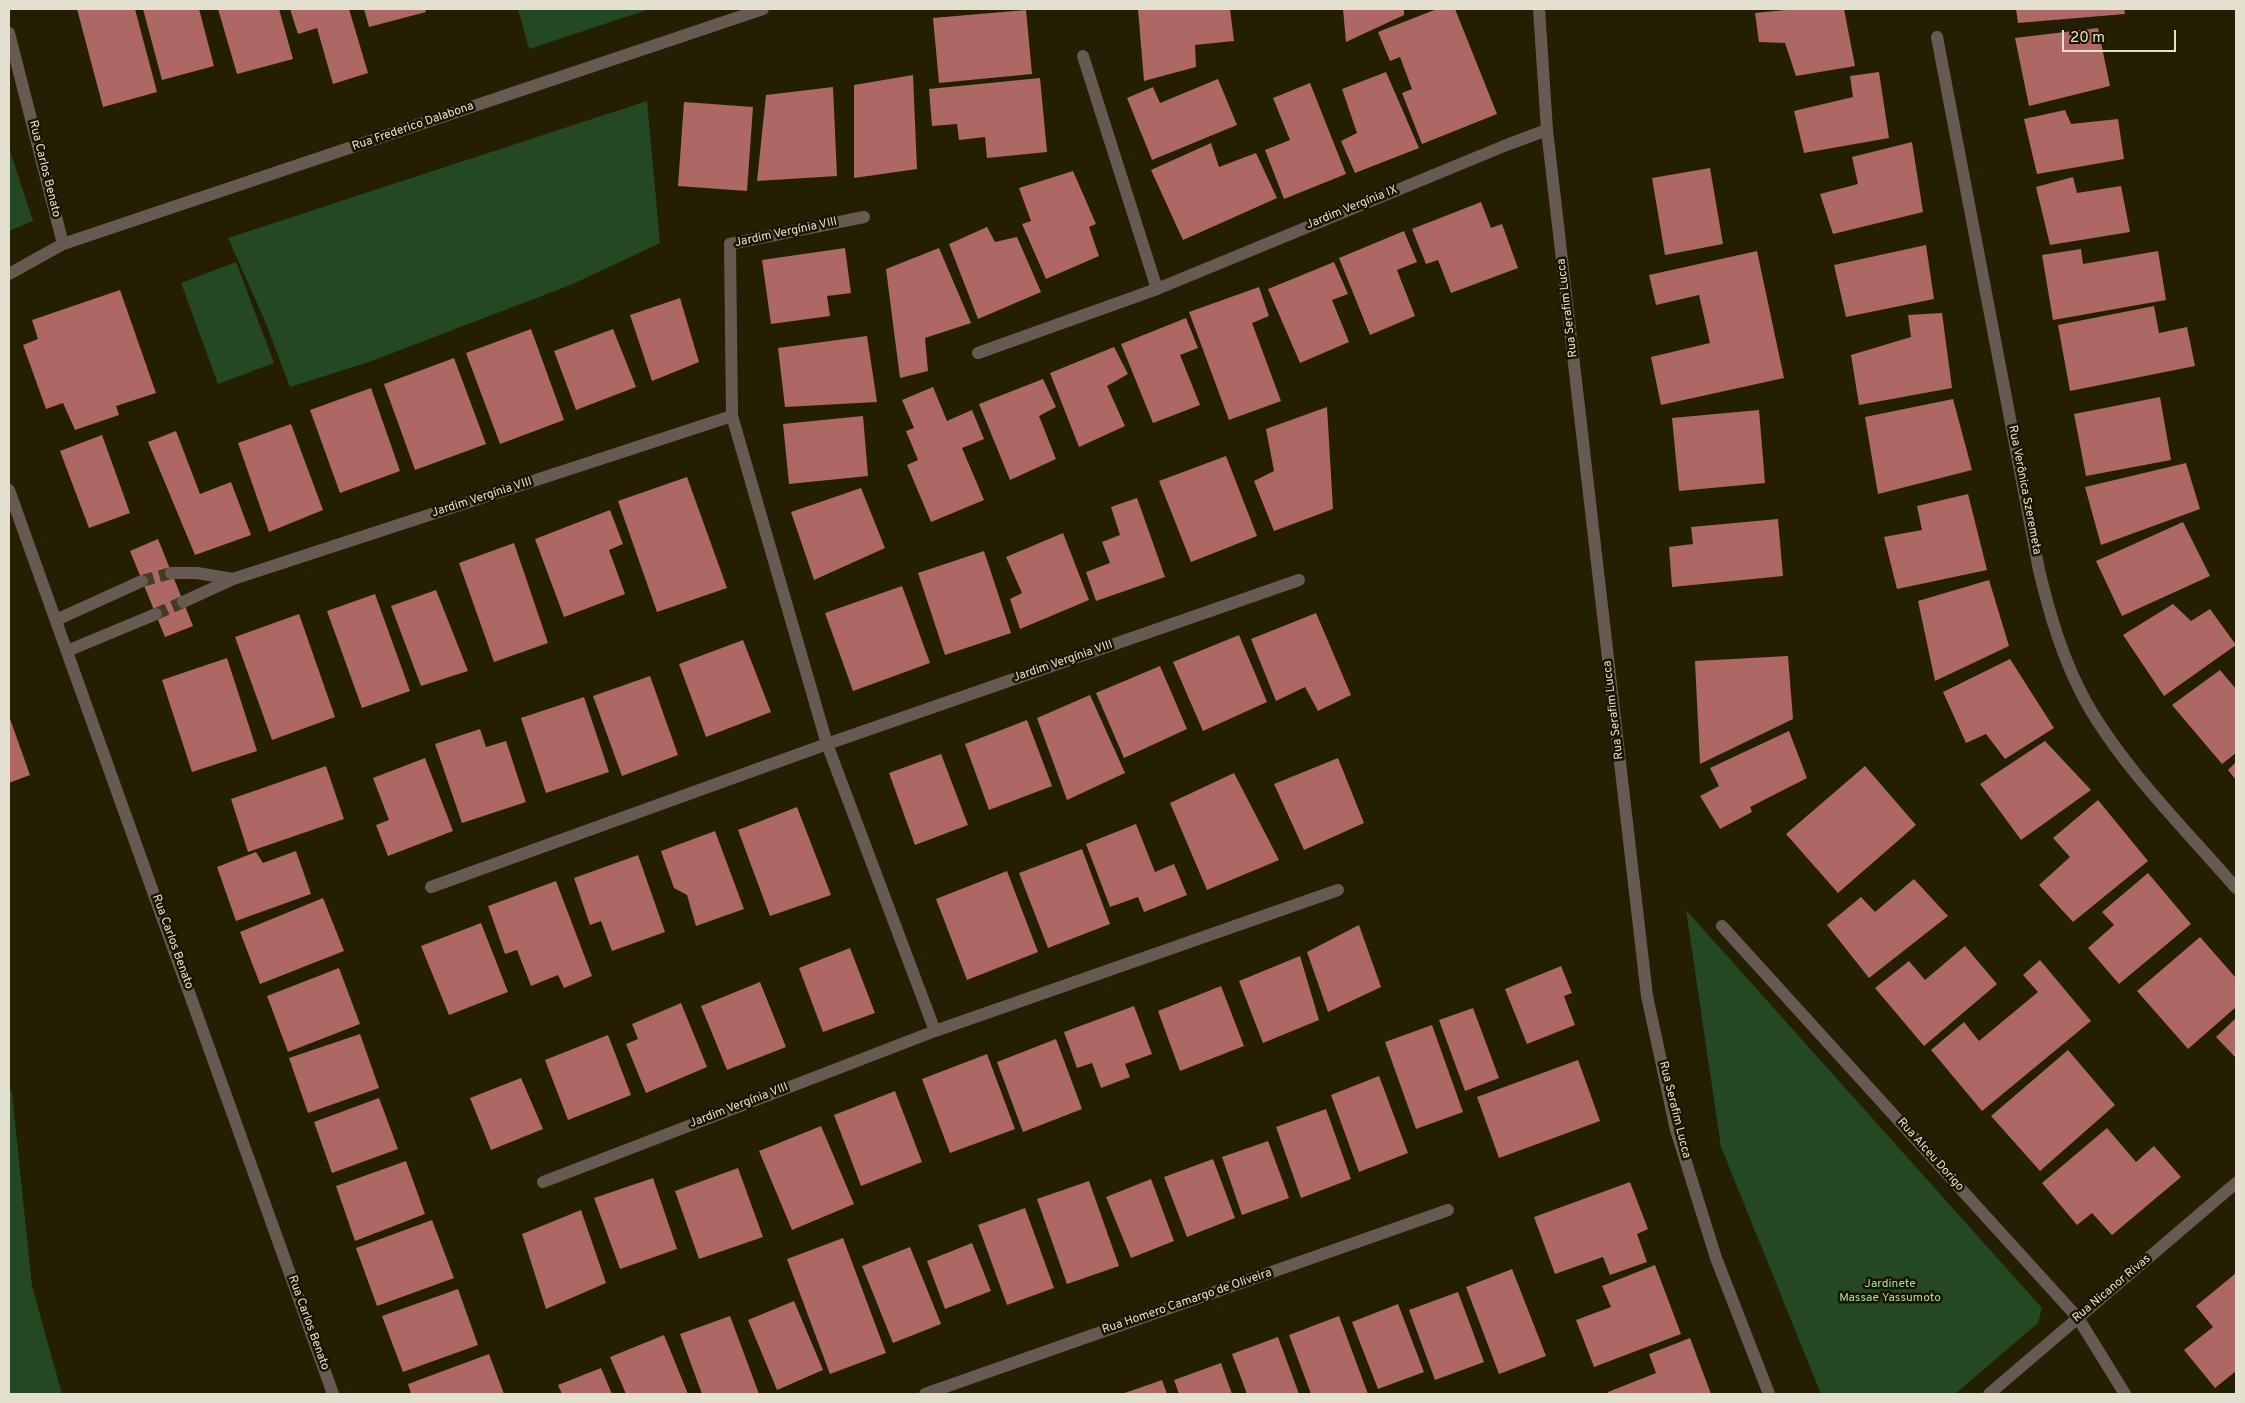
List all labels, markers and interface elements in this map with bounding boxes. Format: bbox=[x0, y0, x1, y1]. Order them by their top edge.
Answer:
scale bar bbox=[2065, 20, 2179, 52]
text: 20 m bbox=[2070, 29, 2105, 48]
street label: Rua Frederico Dalabona bbox=[350, 99, 476, 155]
street label: Rua Carlos Benato bbox=[25, 119, 63, 219]
street label: Jardim Vergínia IX bbox=[1304, 183, 1400, 233]
street label: Jardim Vergínia VIII bbox=[733, 215, 839, 251]
street label: Rua Serafim Lucca bbox=[1555, 258, 1581, 358]
street label: Rua Verônica Szeremeta bbox=[2004, 424, 2044, 556]
street label: Jardim Vergínia VIII bbox=[430, 475, 534, 521]
street label: Jardim Vergínia VIII bbox=[1011, 638, 1115, 686]
street label: Rua Serafim Lucca bbox=[1601, 660, 1627, 760]
street label: Rua Carlos Benato bbox=[148, 893, 196, 991]
street label: Rua Serafim Lucca bbox=[1655, 1060, 1693, 1160]
street label: Jardim Vergínia VIII bbox=[688, 1081, 790, 1131]
street label: Rua Alceu Dorigo bbox=[1894, 1116, 1966, 1194]
street label: Rua Nicanor Rivas bbox=[2070, 1252, 2154, 1326]
street label: Rua Homero Camargo de Oliveira bbox=[1100, 1266, 1274, 1338]
street label: Rua Carlos Benato bbox=[284, 1274, 332, 1372]
park label: Jardinete Massae Yassumoto bbox=[1839, 1278, 1941, 1306]

